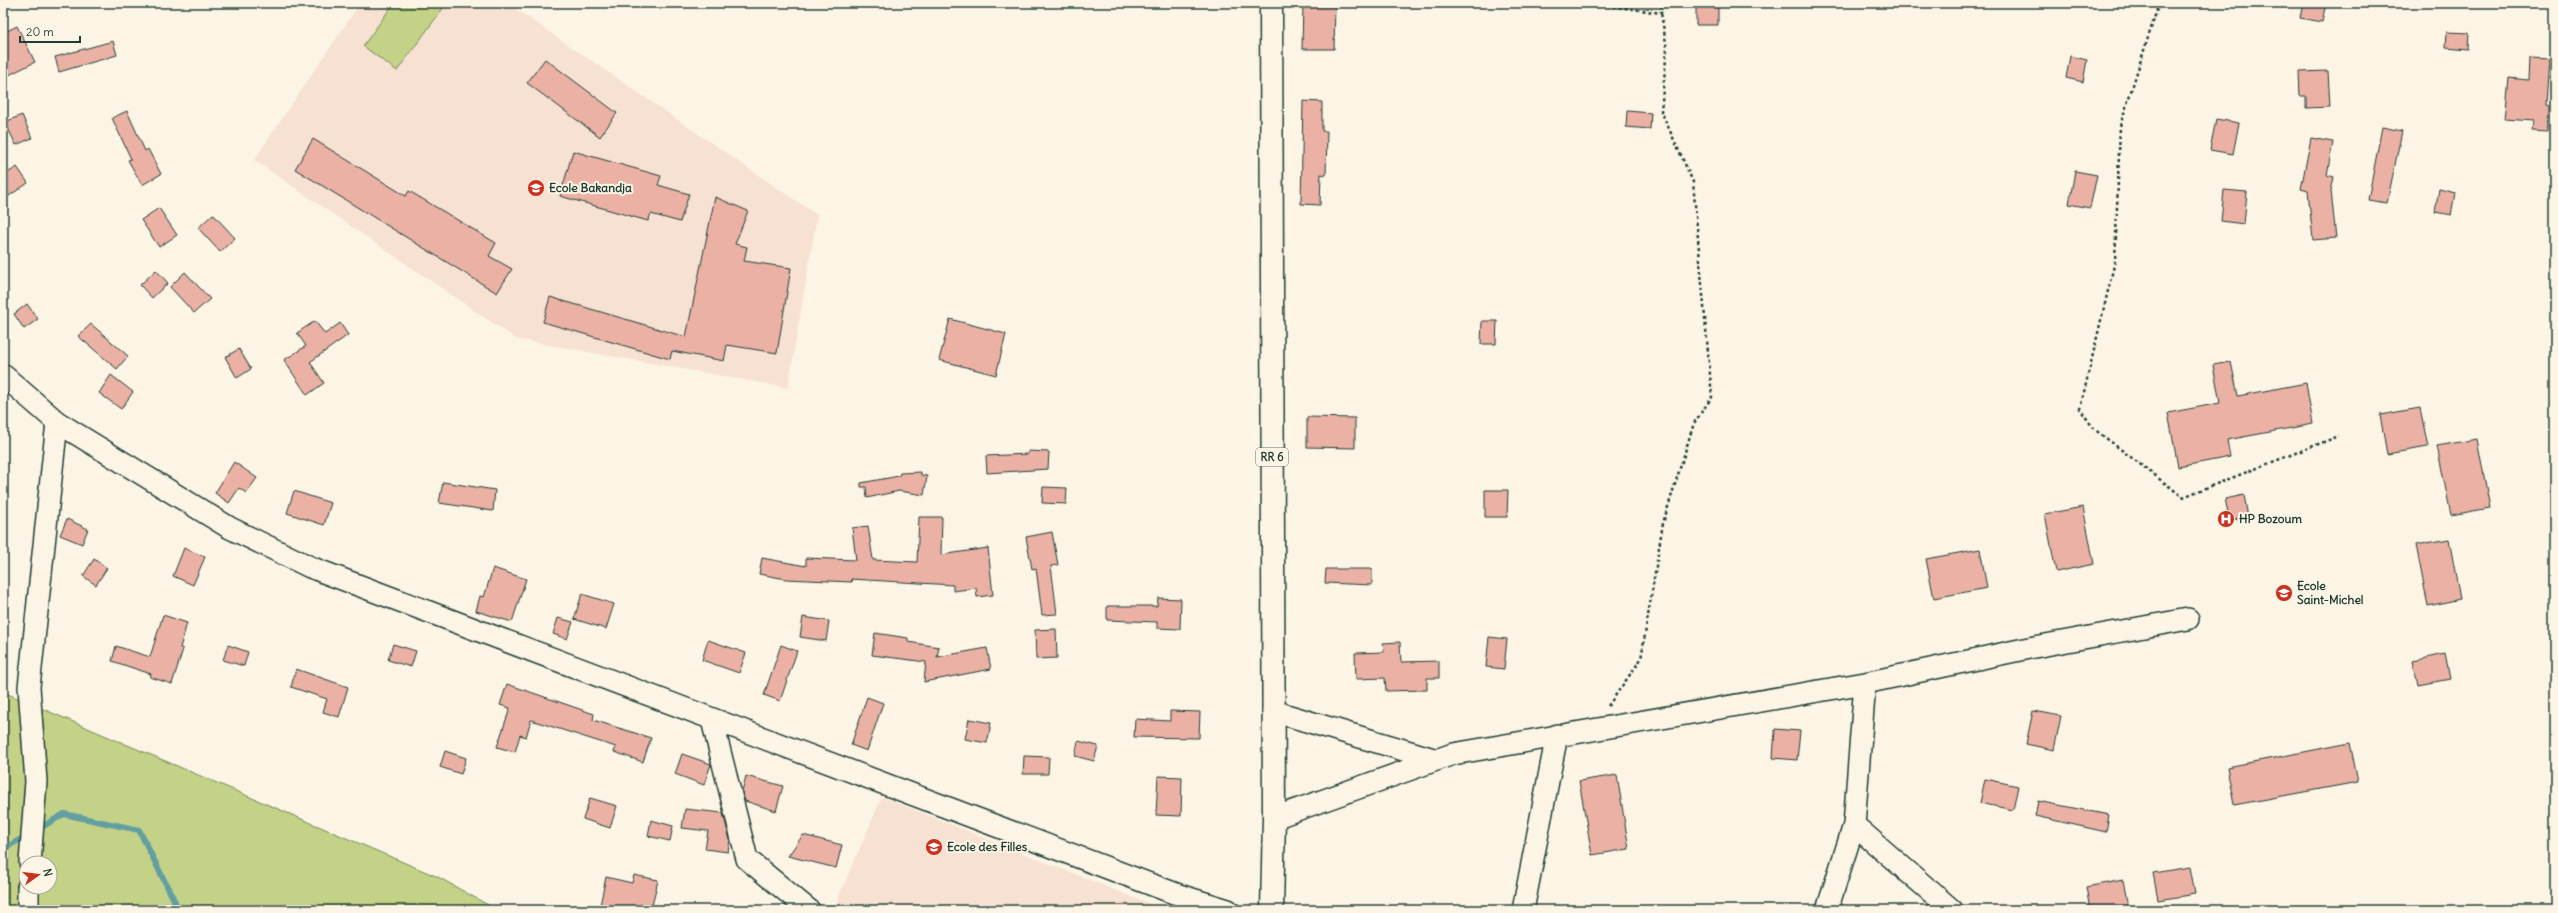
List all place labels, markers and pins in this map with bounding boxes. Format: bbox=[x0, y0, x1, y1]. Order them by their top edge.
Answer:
school or university icon: Ecole Bakandja bbox=[526, 178, 546, 198]
place label: Ecole Bakandja bbox=[549, 180, 632, 195]
hospital icon: HP Bozoum bbox=[2216, 509, 2236, 529]
place label: HP Bozoum bbox=[2239, 511, 2303, 526]
place label: Ecole Saint-Michel bbox=[2297, 578, 2364, 607]
school or university icon: Ecole Saint-Michel bbox=[2274, 583, 2294, 603]
school or university icon: Ecole des Filles bbox=[924, 837, 944, 857]
place label: Ecole des Filles bbox=[947, 839, 1028, 854]

